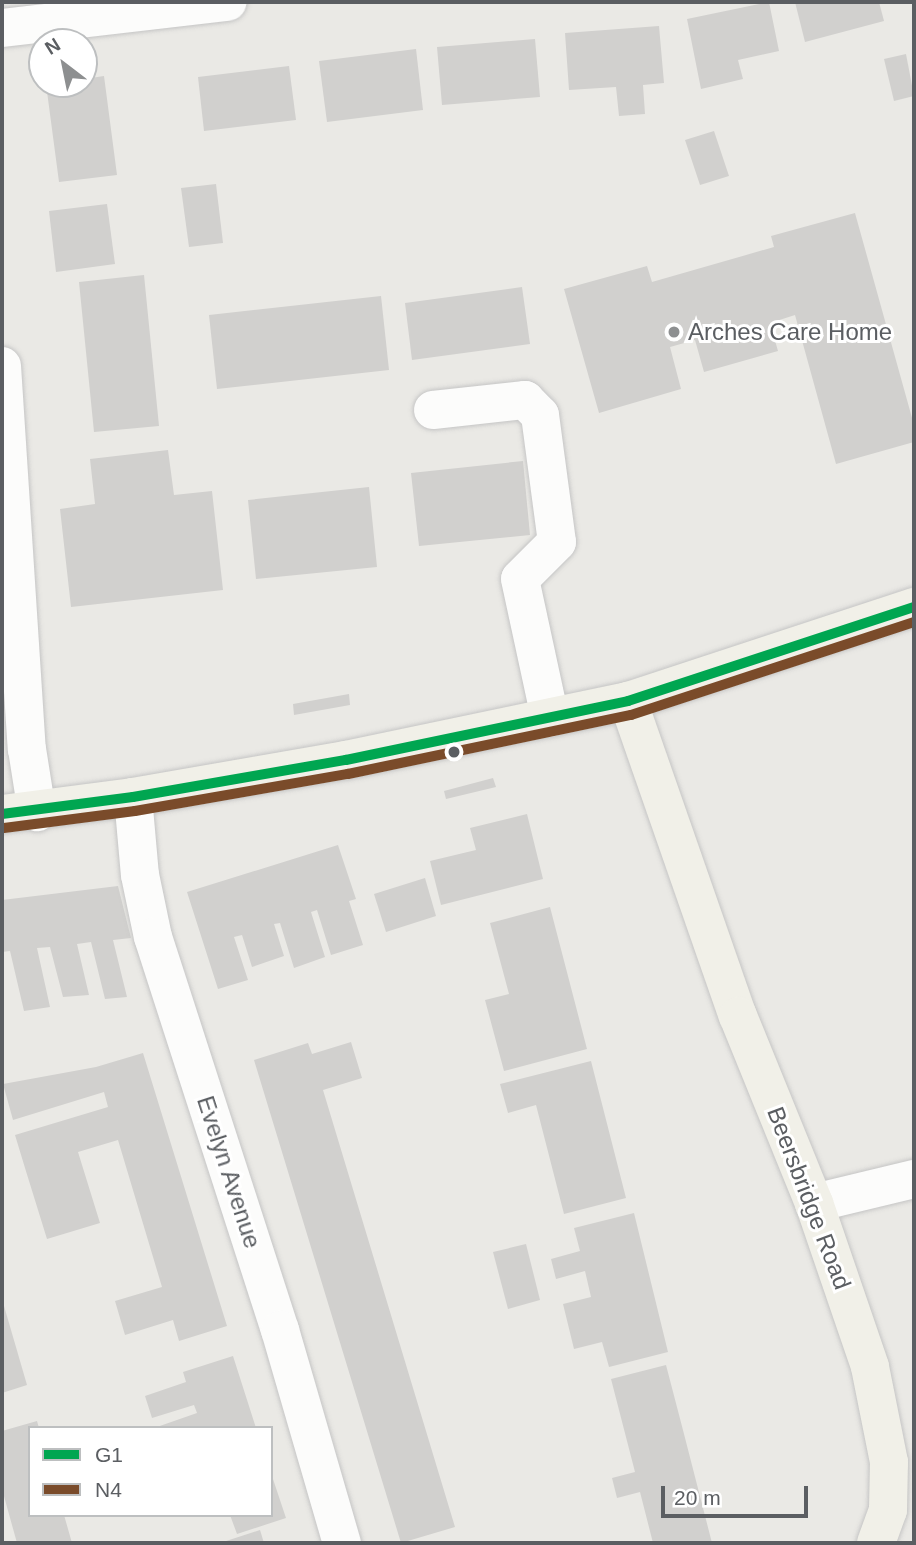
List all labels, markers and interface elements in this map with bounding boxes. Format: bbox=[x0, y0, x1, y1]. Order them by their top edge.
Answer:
north arrow bbox=[28, 28, 98, 98]
text: N bbox=[41, 34, 64, 59]
place label: Arches Care Home bbox=[688, 318, 892, 346]
marker: Arches Care Home bbox=[666, 324, 682, 340]
unlabelled marker bbox=[447, 745, 461, 759]
street label: Evelyn Avenue bbox=[191, 1092, 267, 1252]
street label: Beersbridge Road bbox=[761, 1103, 857, 1293]
legend bbox=[28, 1426, 273, 1517]
text: G1 bbox=[95, 1443, 123, 1466]
scale bar bbox=[664, 1472, 811, 1516]
text: N4 bbox=[95, 1478, 122, 1501]
text: 20 m bbox=[674, 1486, 721, 1509]

